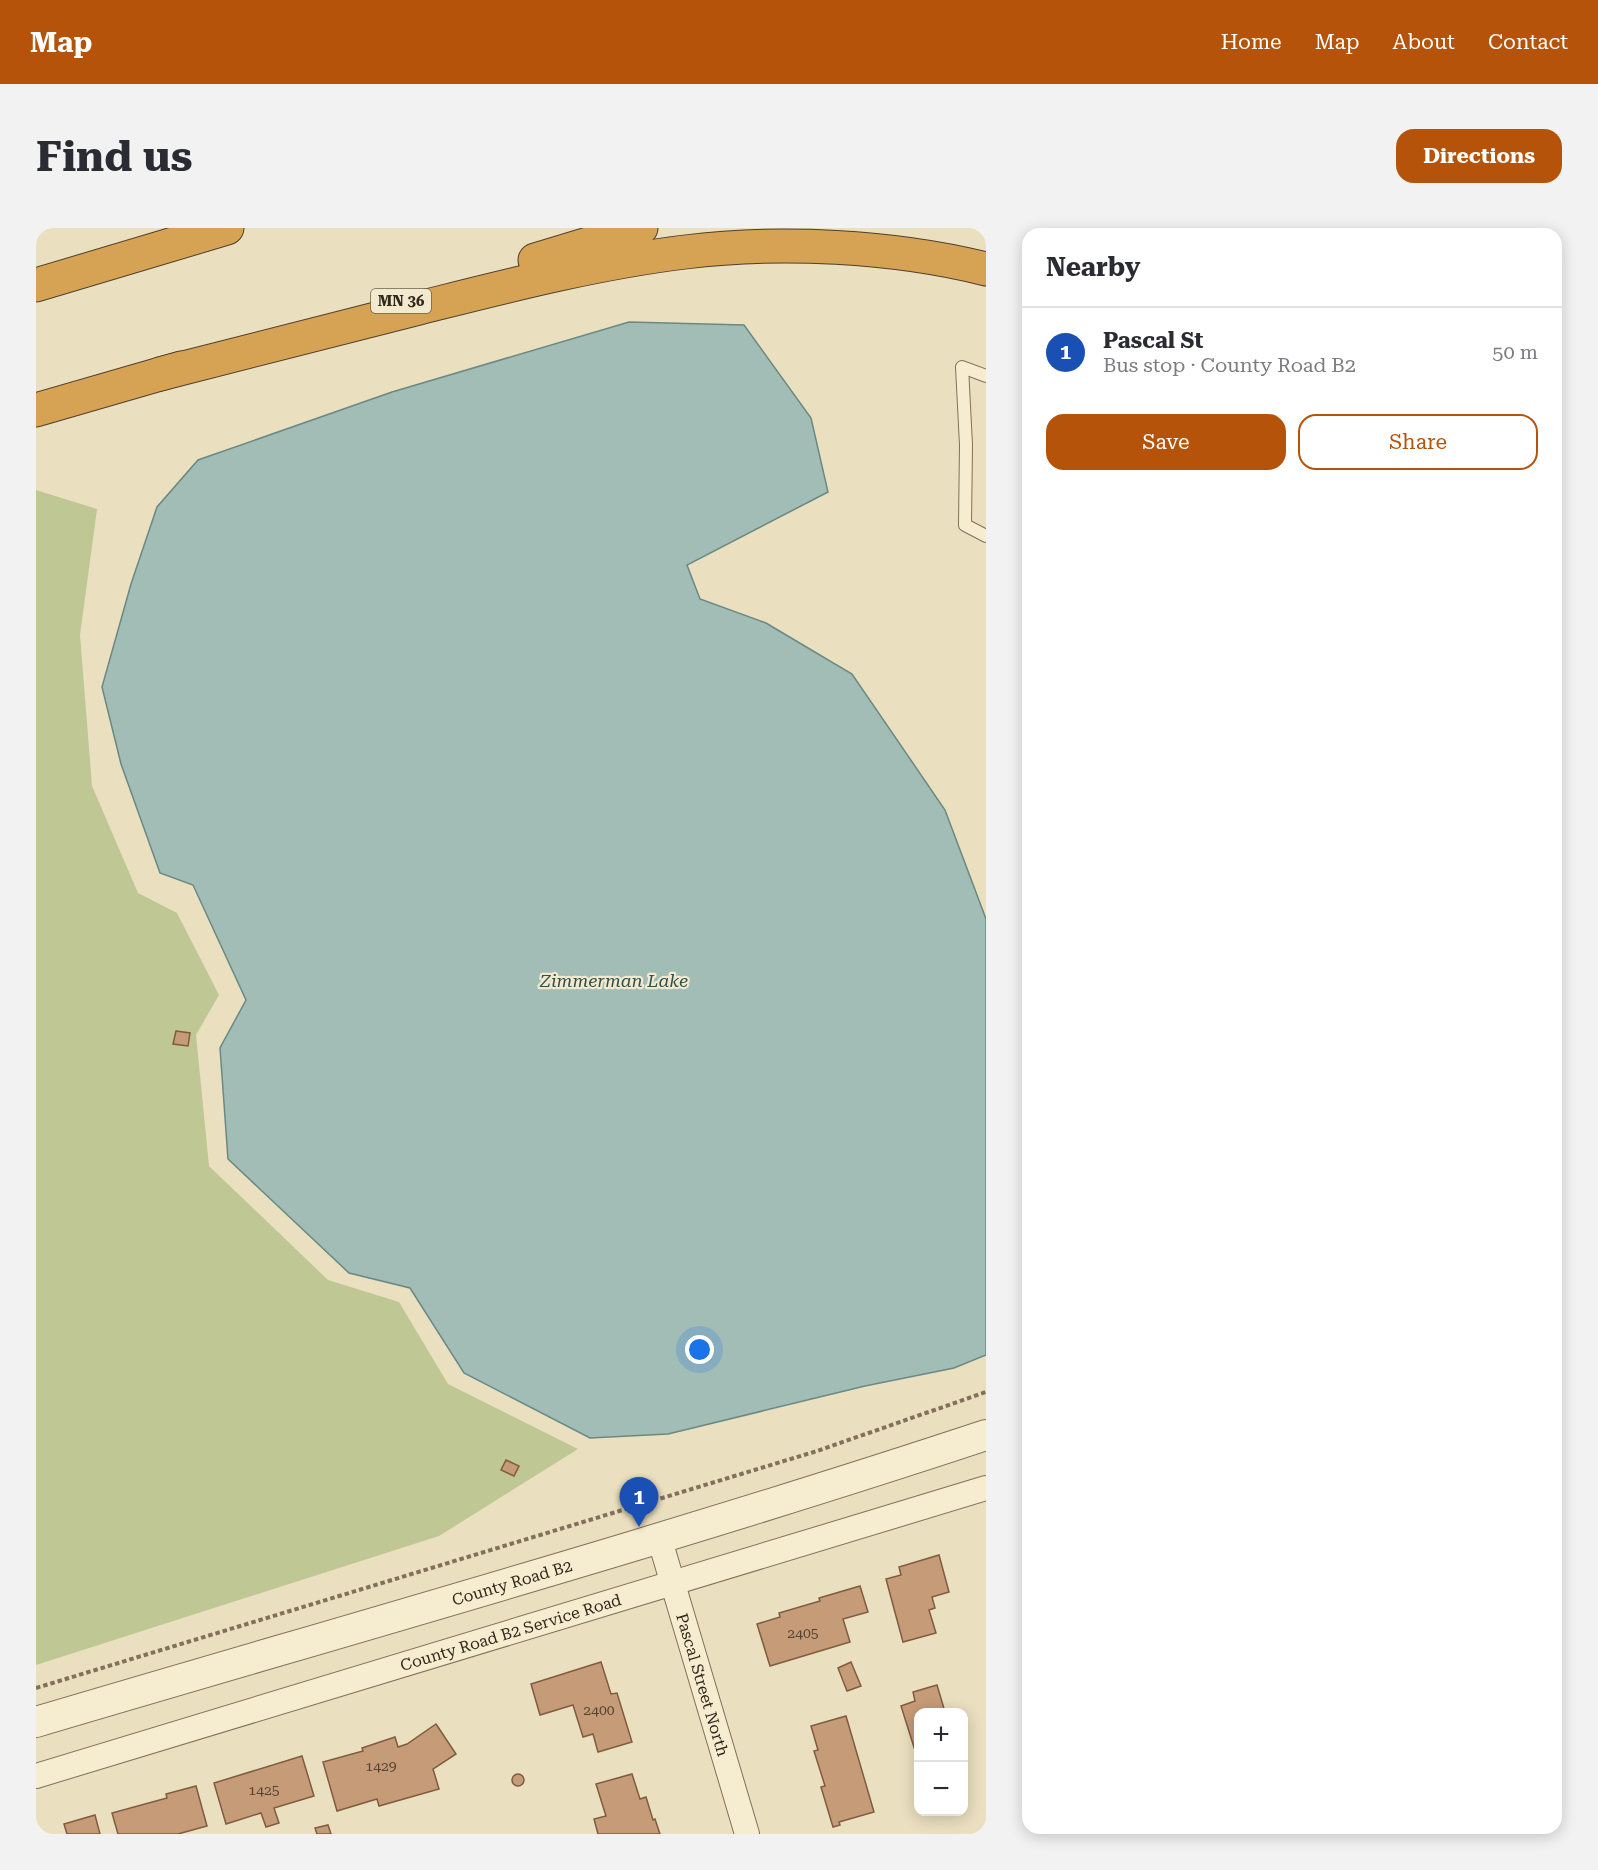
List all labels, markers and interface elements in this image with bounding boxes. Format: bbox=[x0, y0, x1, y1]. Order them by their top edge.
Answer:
text: Map bbox=[30, 26, 92, 59]
text: Home bbox=[1221, 30, 1282, 54]
text: Map bbox=[1315, 30, 1360, 54]
text: About bbox=[1393, 30, 1455, 54]
text: Contact bbox=[1488, 30, 1568, 54]
button: Directions bbox=[1396, 129, 1562, 183]
text: Find us bbox=[36, 132, 193, 181]
text: Nearby bbox=[1046, 252, 1140, 282]
road number: MN 36 bbox=[371, 289, 431, 313]
text: Pascal St bbox=[1103, 328, 1203, 353]
text: 1 bbox=[1060, 340, 1071, 364]
text: 50 m bbox=[1492, 340, 1538, 364]
text: Bus stop · County Road B2 bbox=[1103, 353, 1356, 377]
button: Save bbox=[1046, 414, 1286, 470]
button: Share bbox=[1298, 414, 1538, 470]
water label: Zimmerman Lake bbox=[539, 970, 688, 991]
your location bbox=[685, 1335, 714, 1364]
pin: 1 bbox=[620, 1478, 658, 1527]
street label: County Road B2 bbox=[450, 1555, 574, 1609]
street label: County Road B2 Service Road bbox=[398, 1590, 623, 1675]
street label: Pascal Street North bbox=[673, 1611, 733, 1758]
house number: 2405 bbox=[787, 1625, 819, 1641]
house number: 2400 bbox=[583, 1702, 615, 1718]
map controls bbox=[914, 1708, 968, 1816]
button: + bbox=[914, 1708, 968, 1762]
house number: 1429 bbox=[365, 1758, 397, 1774]
button: − bbox=[914, 1762, 968, 1816]
house number: 1425 bbox=[248, 1782, 280, 1798]

